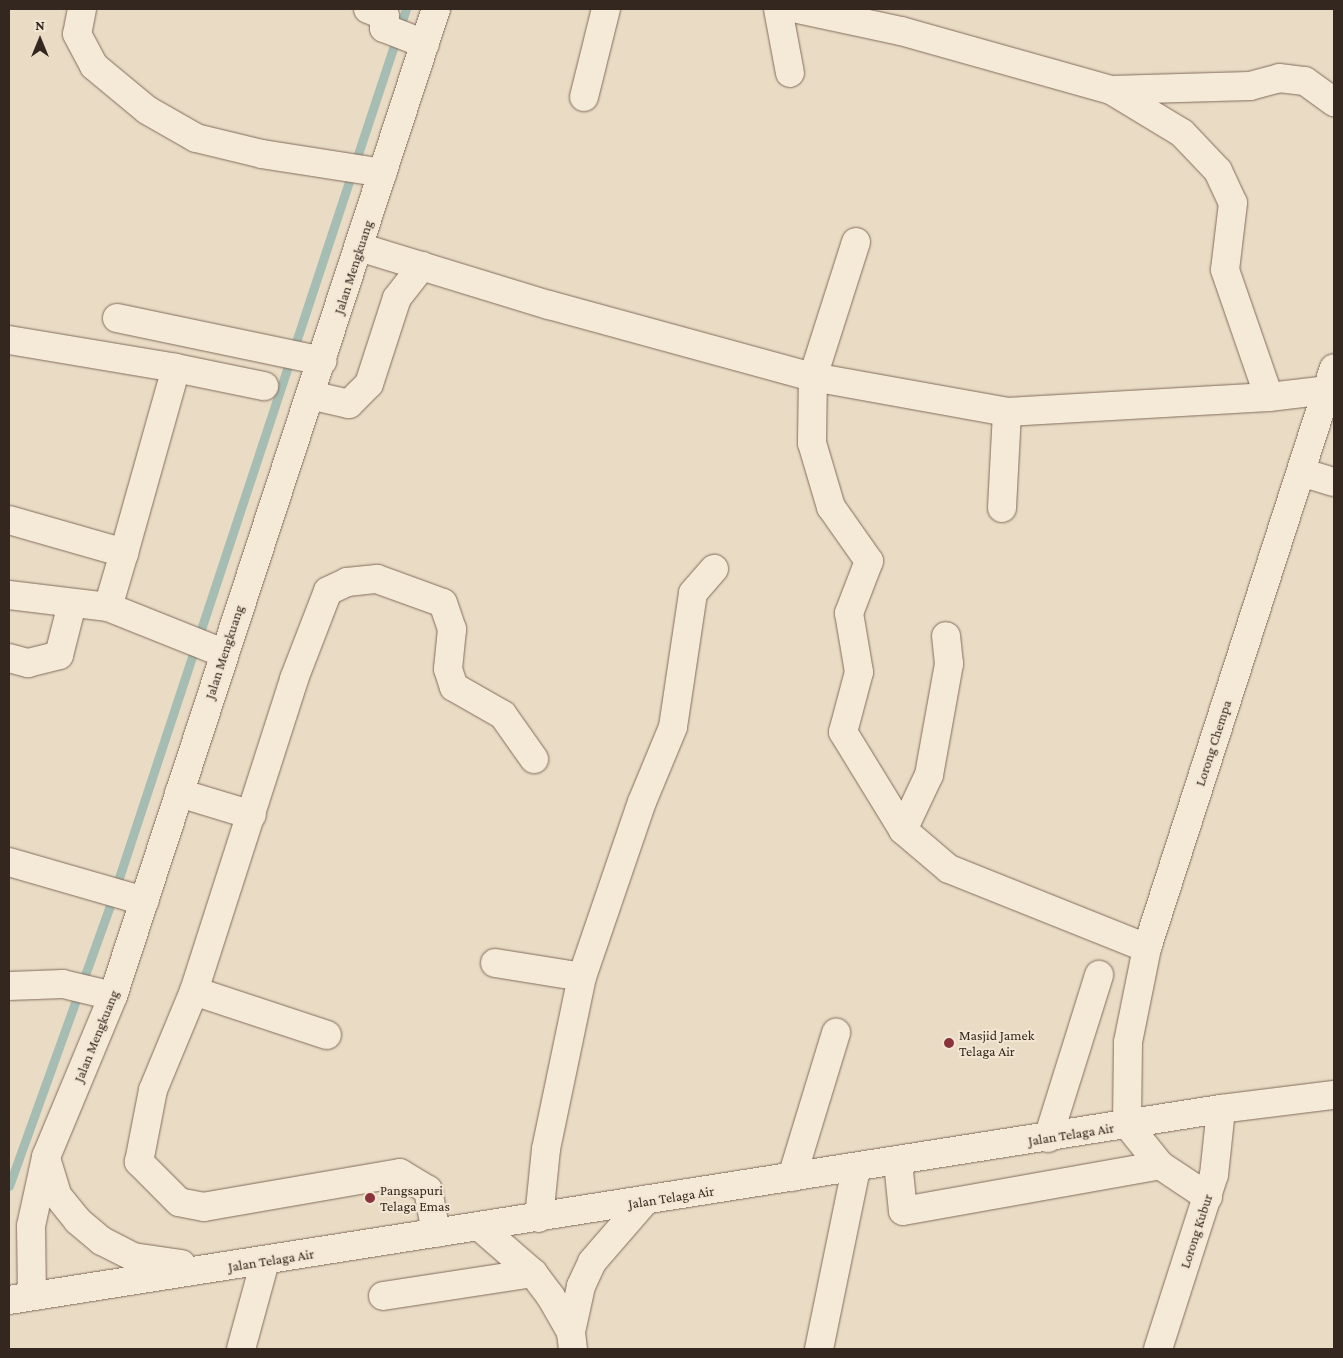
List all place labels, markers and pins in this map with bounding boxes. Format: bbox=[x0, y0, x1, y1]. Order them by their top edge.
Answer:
place label: Masjid Jamek Telaga Air bbox=[959, 1027, 1034, 1060]
marker: Masjid Jamek Telaga Air bbox=[943, 1037, 955, 1049]
place label: Pangsapuri Telaga Emas bbox=[380, 1182, 450, 1214]
marker: Pangsapuri Telaga Emas bbox=[364, 1192, 376, 1204]

